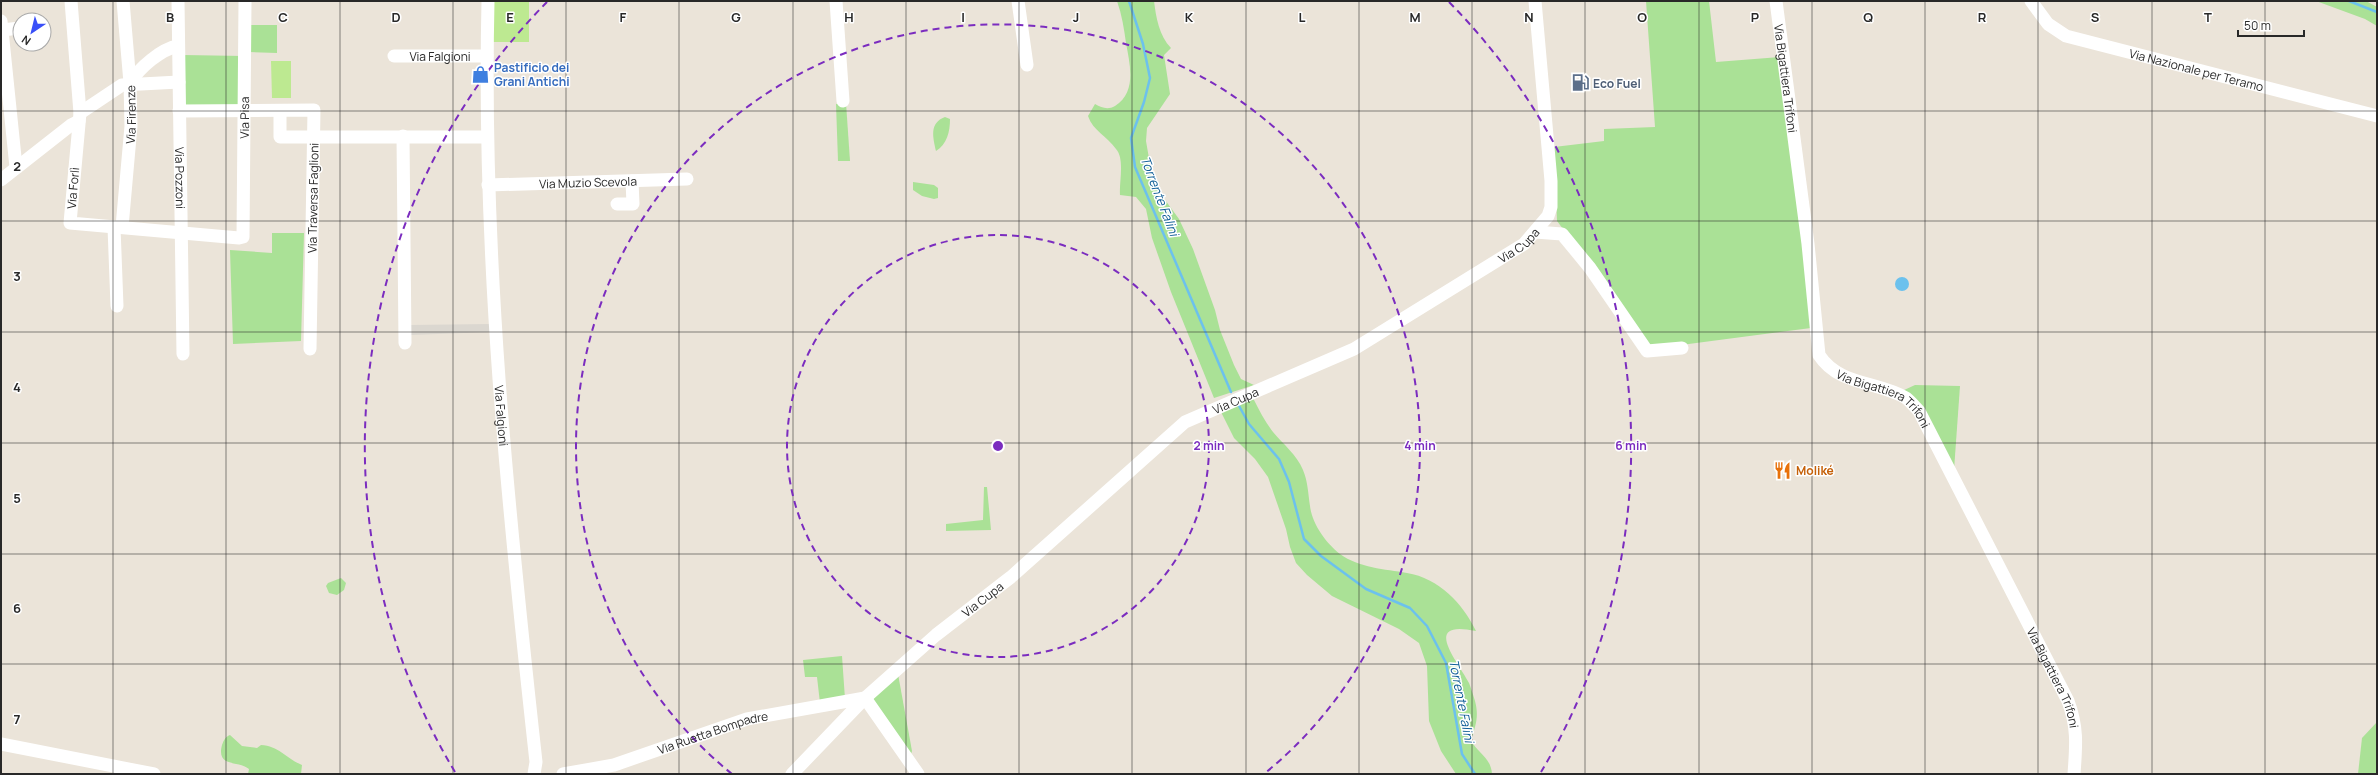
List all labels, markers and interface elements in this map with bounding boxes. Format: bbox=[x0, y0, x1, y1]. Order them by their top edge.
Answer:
text: B bbox=[166, 8, 174, 26]
text: C bbox=[278, 8, 288, 26]
text: D bbox=[391, 8, 401, 26]
text: E bbox=[506, 8, 514, 26]
text: F bbox=[620, 8, 627, 26]
text: G bbox=[731, 8, 741, 26]
text: H bbox=[844, 8, 854, 26]
text: I bbox=[961, 8, 965, 26]
text: J bbox=[1073, 8, 1079, 26]
text: K bbox=[1185, 8, 1194, 26]
text: L bbox=[1299, 8, 1306, 26]
text: M bbox=[1409, 8, 1421, 26]
text: N bbox=[1524, 8, 1534, 26]
text: O bbox=[1637, 8, 1647, 26]
text: P bbox=[1751, 8, 1759, 26]
text: Q bbox=[1863, 8, 1873, 26]
text: R bbox=[1978, 8, 1987, 26]
text: S bbox=[2091, 8, 2100, 26]
text: T bbox=[2204, 8, 2212, 26]
north arrow bbox=[12, 12, 52, 52]
scale bar bbox=[2238, 12, 2304, 38]
text: 50 m bbox=[2244, 17, 2271, 34]
street label: Via Bigattiera Trifoni bbox=[1771, 23, 1802, 134]
text: N bbox=[18, 32, 34, 49]
street label: Via Nazionale per Teramo bbox=[2127, 44, 2266, 95]
street label: Via Falgioni bbox=[409, 48, 471, 65]
place label: Pastificio dei Grani Antichi bbox=[494, 59, 570, 90]
shop icon: Pastificio dei Grani Antichi bbox=[471, 64, 491, 84]
fuel station icon: Eco Fuel bbox=[1570, 73, 1590, 93]
place label: Eco Fuel bbox=[1593, 75, 1641, 92]
street label: Via Firenze bbox=[121, 85, 140, 145]
street label: Via Pisa bbox=[235, 97, 253, 139]
street label: Via Traversa Faglioni bbox=[304, 143, 322, 253]
street label: Via Pozzoni bbox=[172, 147, 189, 209]
water label: Torrente Falini bbox=[1136, 153, 1184, 240]
text: 2 bbox=[13, 157, 21, 175]
street label: Via Forlì bbox=[63, 166, 83, 210]
street label: Via Muzio Scevola bbox=[539, 172, 637, 192]
street label: Via Cupa bbox=[1495, 224, 1543, 267]
text: 3 bbox=[13, 267, 21, 285]
street label: Via Bigattiera Trifoni bbox=[1833, 365, 1935, 431]
text: 4 bbox=[13, 378, 21, 396]
street label: Via Cupa bbox=[1210, 383, 1261, 418]
street label: Via Falgioni bbox=[491, 384, 513, 447]
text: 2 min bbox=[1193, 437, 1225, 454]
text: 4 min bbox=[1404, 437, 1436, 454]
text: 6 min bbox=[1615, 437, 1647, 454]
centre of rings bbox=[991, 439, 1005, 453]
restaurant icon: Moliké bbox=[1773, 460, 1793, 480]
place label: Moliké bbox=[1796, 462, 1834, 479]
text: 5 bbox=[13, 489, 21, 507]
street label: Via Cupa bbox=[958, 578, 1007, 621]
text: 6 bbox=[13, 599, 21, 617]
street label: Via Bigattiera Trifoni bbox=[2023, 624, 2083, 729]
water label: Torrente Falini bbox=[1445, 658, 1479, 746]
street label: Via Ruetta Bompadre bbox=[655, 707, 769, 758]
text: 7 bbox=[14, 710, 21, 728]

